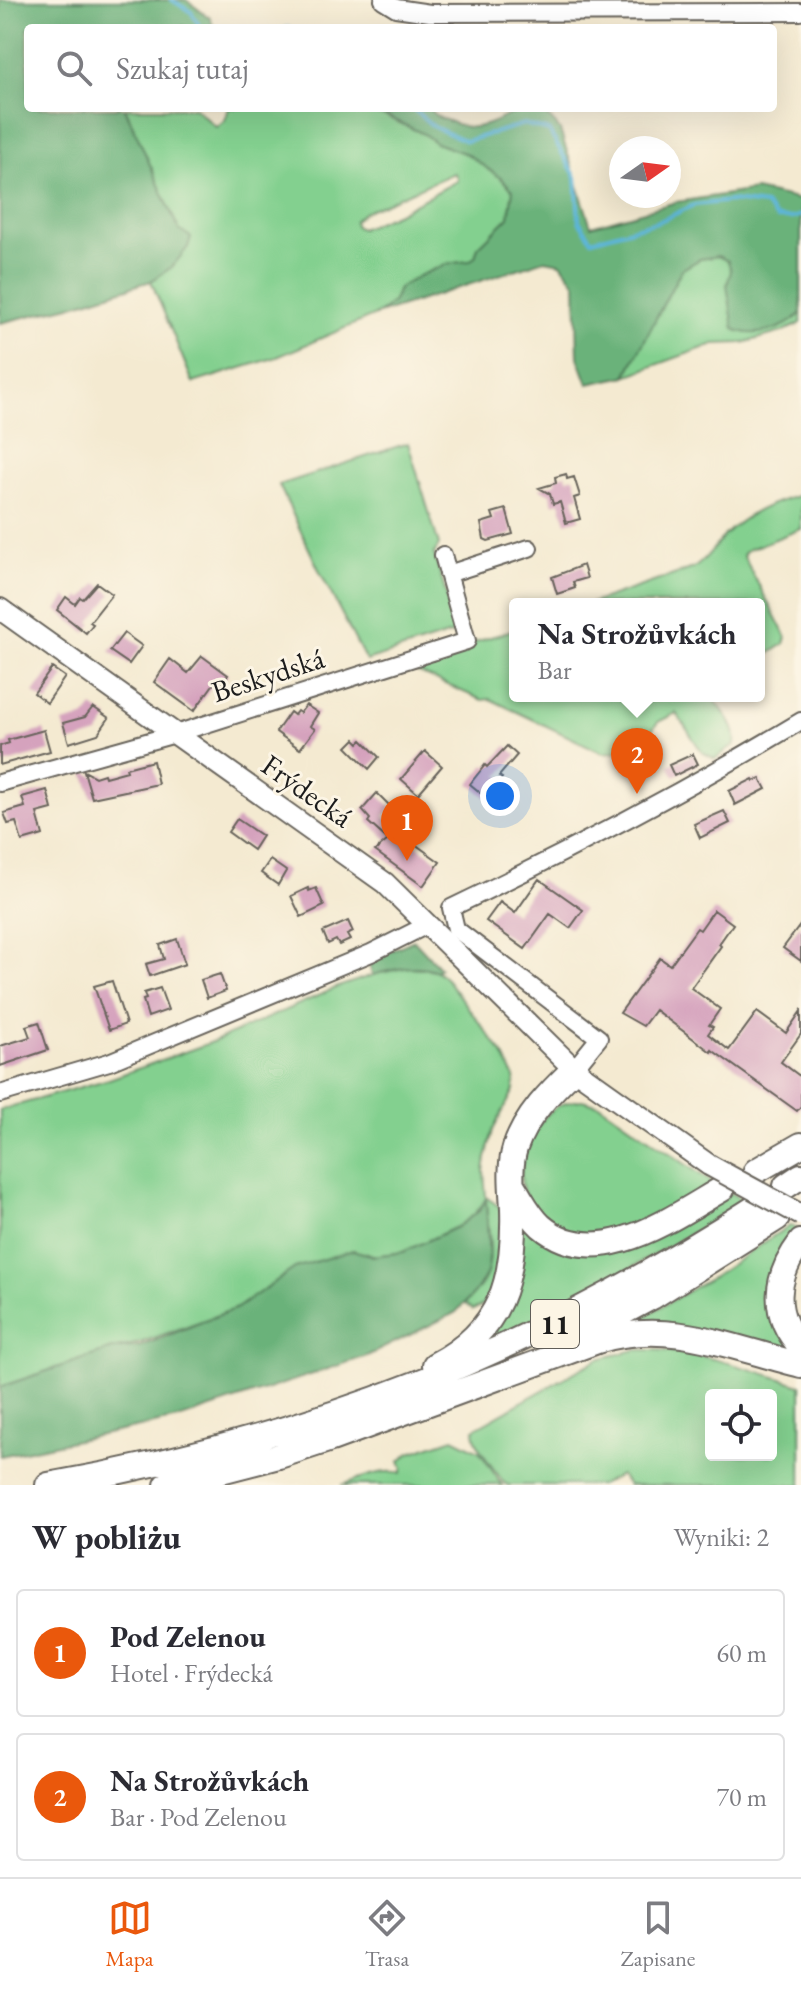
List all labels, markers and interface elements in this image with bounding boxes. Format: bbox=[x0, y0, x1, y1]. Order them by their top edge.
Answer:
search box bbox=[24, 24, 777, 112]
icon: search bbox=[52, 46, 96, 90]
text: Szukaj tutaj bbox=[116, 49, 249, 88]
north arrow bbox=[609, 136, 681, 208]
popup bbox=[509, 598, 765, 702]
text: Na Strožůvkách bbox=[537, 614, 737, 653]
street label: Beskydská bbox=[206, 638, 329, 711]
text: Bar bbox=[537, 653, 572, 687]
pin: 2 bbox=[611, 728, 663, 794]
street label: Frýdecká bbox=[254, 745, 361, 836]
your location bbox=[480, 776, 520, 816]
pin: 1 bbox=[381, 795, 433, 861]
road number: 11 bbox=[531, 1300, 579, 1348]
map controls bbox=[705, 1389, 777, 1461]
button: locate bbox=[705, 1389, 777, 1461]
text: W pobliżu bbox=[32, 1515, 181, 1559]
text: Wyniki: 2 bbox=[674, 1520, 769, 1554]
text: Pod Zelenou bbox=[110, 1617, 266, 1656]
text: 1 bbox=[53, 1636, 67, 1670]
text: 60 m bbox=[717, 1636, 767, 1670]
text: Hotel · Frýdecká bbox=[110, 1656, 273, 1690]
text: Na Strožůvkách bbox=[110, 1761, 309, 1800]
text: 2 bbox=[53, 1780, 67, 1814]
text: 70 m bbox=[717, 1780, 767, 1814]
text: Bar · Pod Zelenou bbox=[110, 1800, 287, 1834]
tab: Mapa bbox=[106, 1896, 154, 1973]
tab: Trasa bbox=[365, 1896, 409, 1973]
tab: Zapisane bbox=[620, 1896, 695, 1973]

